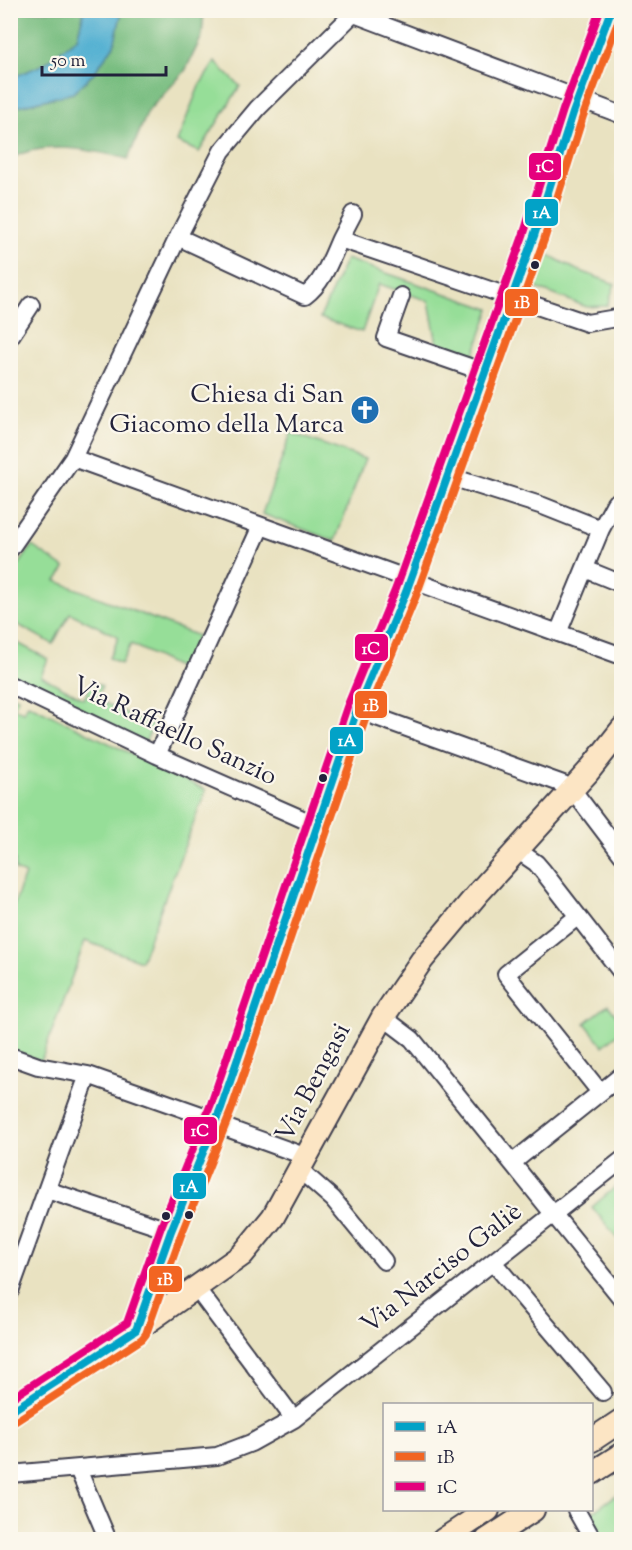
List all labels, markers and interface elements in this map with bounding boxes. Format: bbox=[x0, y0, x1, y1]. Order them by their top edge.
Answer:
scale bar bbox=[42, 39, 166, 77]
text: 50 m bbox=[50, 49, 86, 75]
line badge: 1C bbox=[528, 152, 562, 181]
text: 1C bbox=[536, 157, 554, 180]
line badge: 1A bbox=[524, 198, 559, 227]
text: 1A bbox=[533, 203, 551, 226]
unlabelled marker bbox=[529, 259, 541, 271]
line badge: 1B bbox=[504, 288, 539, 317]
text: 1B bbox=[514, 293, 530, 316]
place label: Chiesa di San Giacomo della Marca bbox=[109, 377, 344, 444]
church icon: Chiesa di San Giacomo della Marca bbox=[349, 394, 381, 426]
line badge: 1C bbox=[354, 633, 389, 662]
text: 1C bbox=[362, 639, 380, 662]
street label: Via Raffaello Sanzio bbox=[65, 668, 283, 796]
line badge: 1B bbox=[354, 690, 388, 719]
text: 1B bbox=[363, 696, 379, 719]
line badge: 1A bbox=[329, 726, 364, 755]
text: 1A bbox=[338, 731, 356, 754]
unlabelled marker bbox=[317, 772, 329, 784]
street label: Via Bengasi bbox=[267, 1017, 361, 1149]
line badge: 1C bbox=[183, 1116, 218, 1145]
text: 1C bbox=[191, 1121, 209, 1144]
line badge: 1A bbox=[172, 1172, 207, 1200]
text: 1A bbox=[180, 1177, 198, 1200]
street label: Via Narciso Galiè bbox=[354, 1194, 530, 1344]
unlabelled marker bbox=[183, 1209, 195, 1221]
unlabelled marker bbox=[160, 1210, 172, 1222]
line badge: 1B bbox=[148, 1265, 183, 1293]
text: 1B bbox=[157, 1270, 173, 1293]
legend bbox=[383, 1403, 593, 1511]
text: 1A bbox=[437, 1416, 458, 1442]
text: 1B bbox=[437, 1446, 454, 1472]
text: 1C bbox=[437, 1476, 458, 1502]

